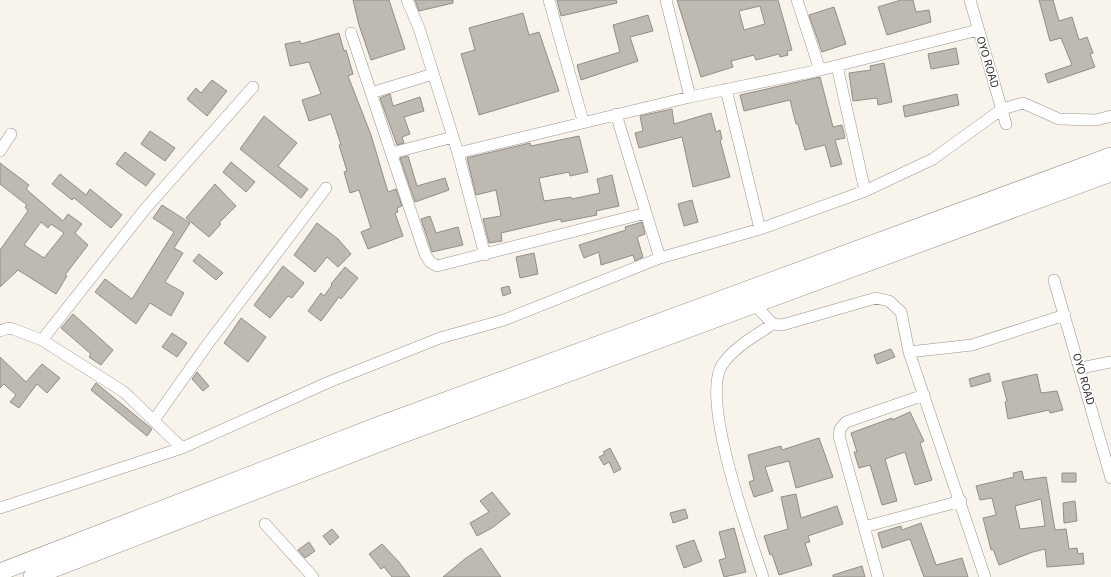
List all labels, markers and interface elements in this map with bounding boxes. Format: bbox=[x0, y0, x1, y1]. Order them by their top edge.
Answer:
street label: OYO ROAD bbox=[974, 35, 1002, 89]
street label: OYO ROAD bbox=[1070, 352, 1098, 406]

